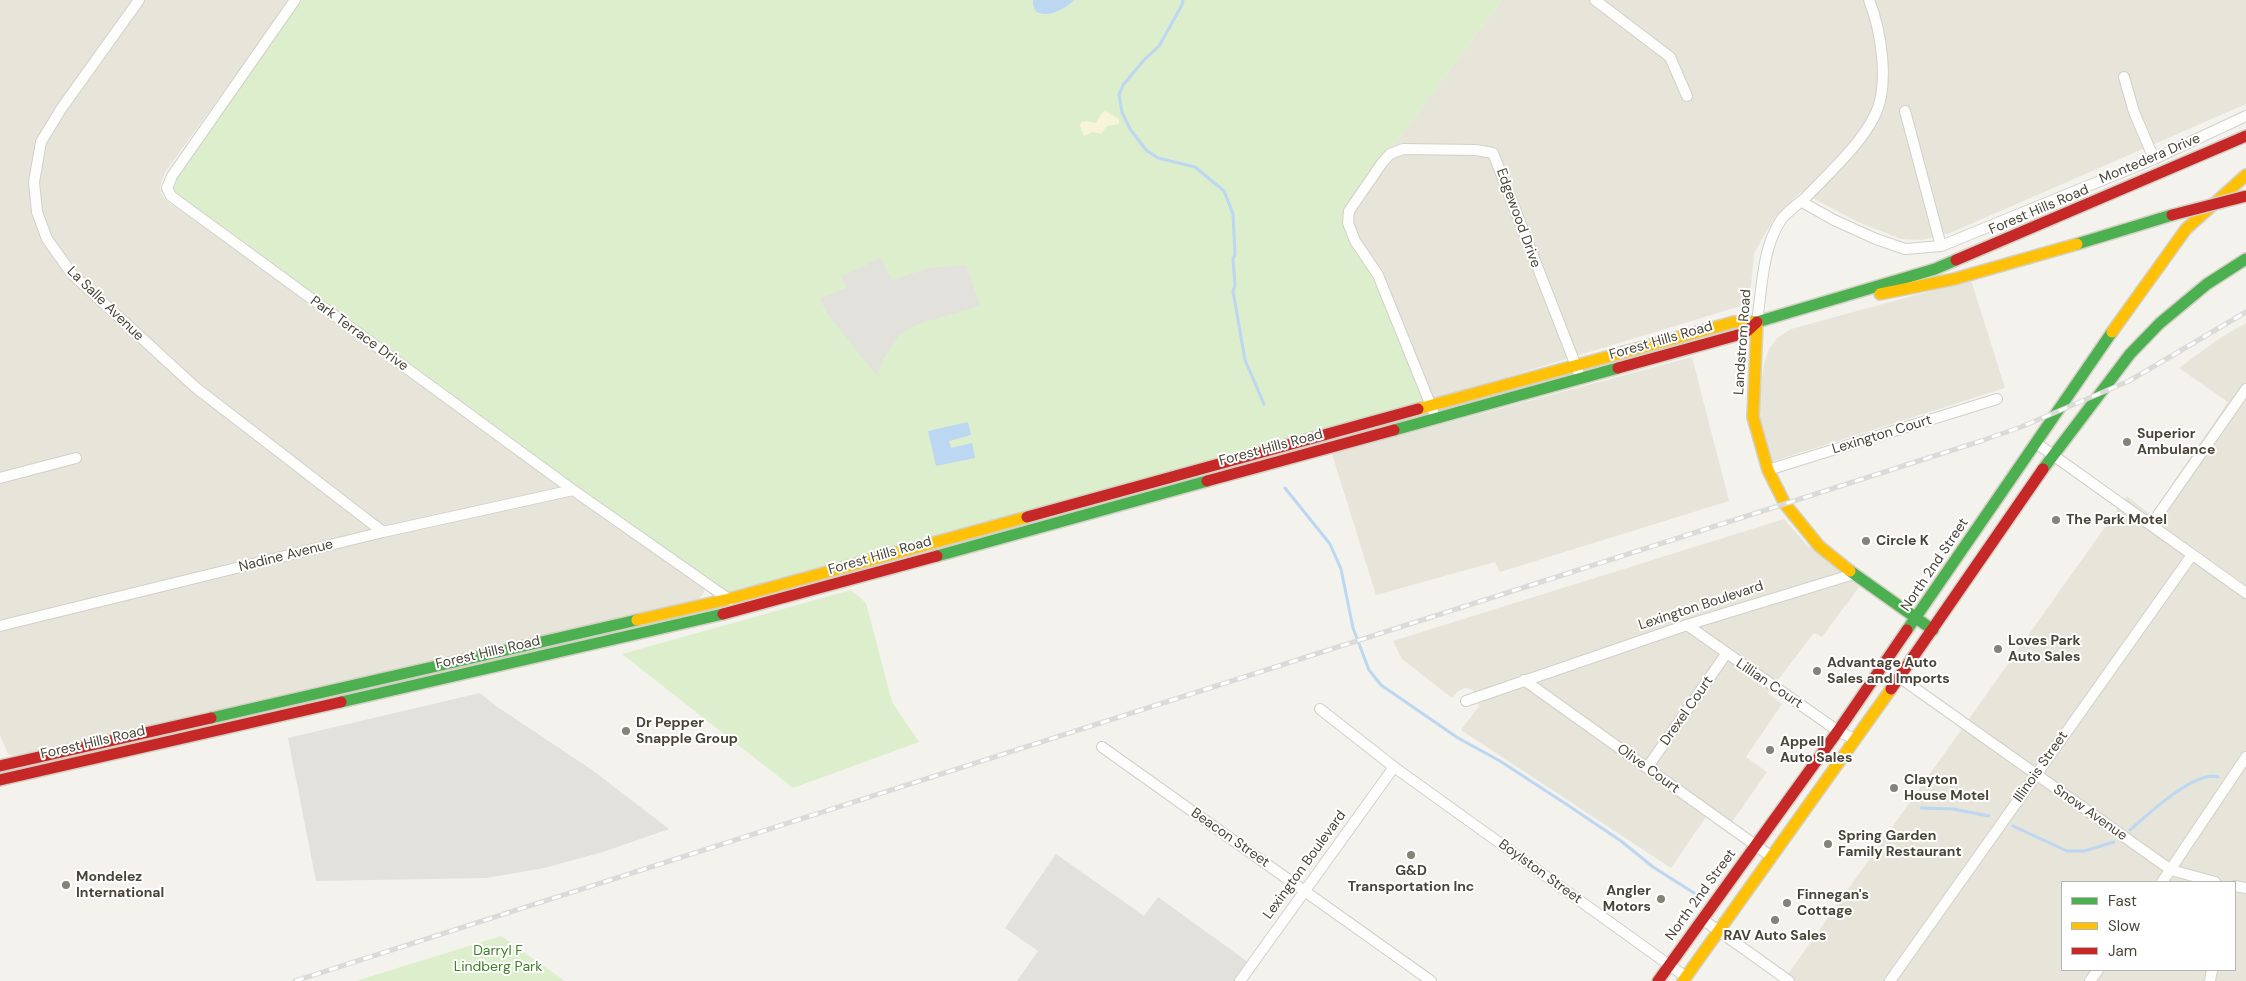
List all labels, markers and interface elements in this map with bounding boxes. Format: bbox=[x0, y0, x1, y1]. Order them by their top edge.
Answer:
street label: Montedera Drive bbox=[2097, 130, 2203, 188]
street label: Edgewood Drive bbox=[1492, 166, 1544, 270]
street label: Forest Hills Road bbox=[1987, 181, 2091, 239]
street label: La Salle Avenue bbox=[63, 263, 147, 345]
street label: Landstrom Road bbox=[1731, 289, 1755, 395]
street label: Park Terrace Drive bbox=[307, 293, 411, 375]
street label: Forest Hills Road bbox=[1607, 318, 1715, 364]
street label: Lexington Court bbox=[1830, 412, 1934, 458]
street label: Forest Hills Road bbox=[1217, 426, 1325, 470]
place label: Superior Ambulance bbox=[2137, 426, 2215, 458]
marker: Superior Ambulance bbox=[2121, 436, 2133, 448]
place label: The Park Motel bbox=[2066, 512, 2167, 528]
marker: The Park Motel bbox=[2050, 514, 2062, 526]
street label: North 2nd Street bbox=[1898, 515, 1972, 615]
street label: Forest Hills Road bbox=[826, 533, 934, 579]
place label: Circle K bbox=[1876, 533, 1929, 549]
marker: Circle K bbox=[1860, 535, 1872, 547]
street label: Nadine Avenue bbox=[237, 536, 335, 576]
street label: Lexington Boulevard bbox=[1637, 578, 1765, 634]
street label: Forest Hills Road bbox=[434, 633, 542, 673]
place label: Loves Park Auto Sales bbox=[2008, 633, 2081, 666]
marker: Loves Park Auto Sales bbox=[1992, 643, 2004, 655]
place label: Advantage Auto Sales and Imports bbox=[1827, 655, 1950, 688]
street label: Lillian Court bbox=[1732, 656, 1806, 712]
marker: Advantage Auto Sales and Imports bbox=[1811, 665, 1823, 677]
street label: Drexel Court bbox=[1657, 673, 1717, 749]
place label: Dr Pepper Snapple Group bbox=[636, 715, 738, 748]
street label: Forest Hills Road bbox=[39, 723, 147, 763]
marker: Dr Pepper Snapple Group bbox=[620, 725, 632, 737]
street label: Illinois Street bbox=[2010, 728, 2072, 806]
place label: Appell Auto Sales bbox=[1780, 734, 1852, 766]
street label: Olive Court bbox=[1614, 741, 1682, 797]
marker: Appell Auto Sales bbox=[1764, 744, 1776, 756]
place label: Clayton House Motel bbox=[1904, 772, 1989, 804]
street label: Snow Avenue bbox=[2050, 781, 2130, 845]
marker: Clayton House Motel bbox=[1888, 782, 1900, 794]
street label: Beacon Street bbox=[1188, 805, 1272, 871]
street label: Lexington Boulevard bbox=[1260, 807, 1350, 923]
place label: Spring Garden Family Restaurant bbox=[1838, 828, 1961, 860]
street label: Boylston Street bbox=[1495, 836, 1585, 908]
marker: Spring Garden Family Restaurant bbox=[1822, 838, 1834, 850]
street label: North 2nd Street bbox=[1662, 846, 1740, 944]
marker: G&D Transportation Inc bbox=[1405, 849, 1417, 861]
place label: G&D Transportation Inc bbox=[1348, 863, 1474, 896]
place label: Mondelez International bbox=[76, 869, 164, 902]
marker: Mondelez International bbox=[60, 879, 72, 891]
legend bbox=[2061, 881, 2236, 971]
place label: Angler Motors bbox=[1603, 883, 1651, 916]
place label: Finnegan's Cottage bbox=[1797, 887, 1869, 920]
text: Fast bbox=[2108, 891, 2137, 911]
marker: Angler Motors bbox=[1655, 893, 1667, 905]
marker: Finnegan's Cottage bbox=[1781, 897, 1793, 909]
marker: RAV Auto Sales bbox=[1769, 914, 1781, 926]
text: Slow bbox=[2108, 916, 2140, 936]
place label: RAV Auto Sales bbox=[1723, 928, 1827, 944]
text: Jam bbox=[2108, 941, 2137, 961]
park label: Darryl F Lindberg Park bbox=[454, 943, 542, 976]

